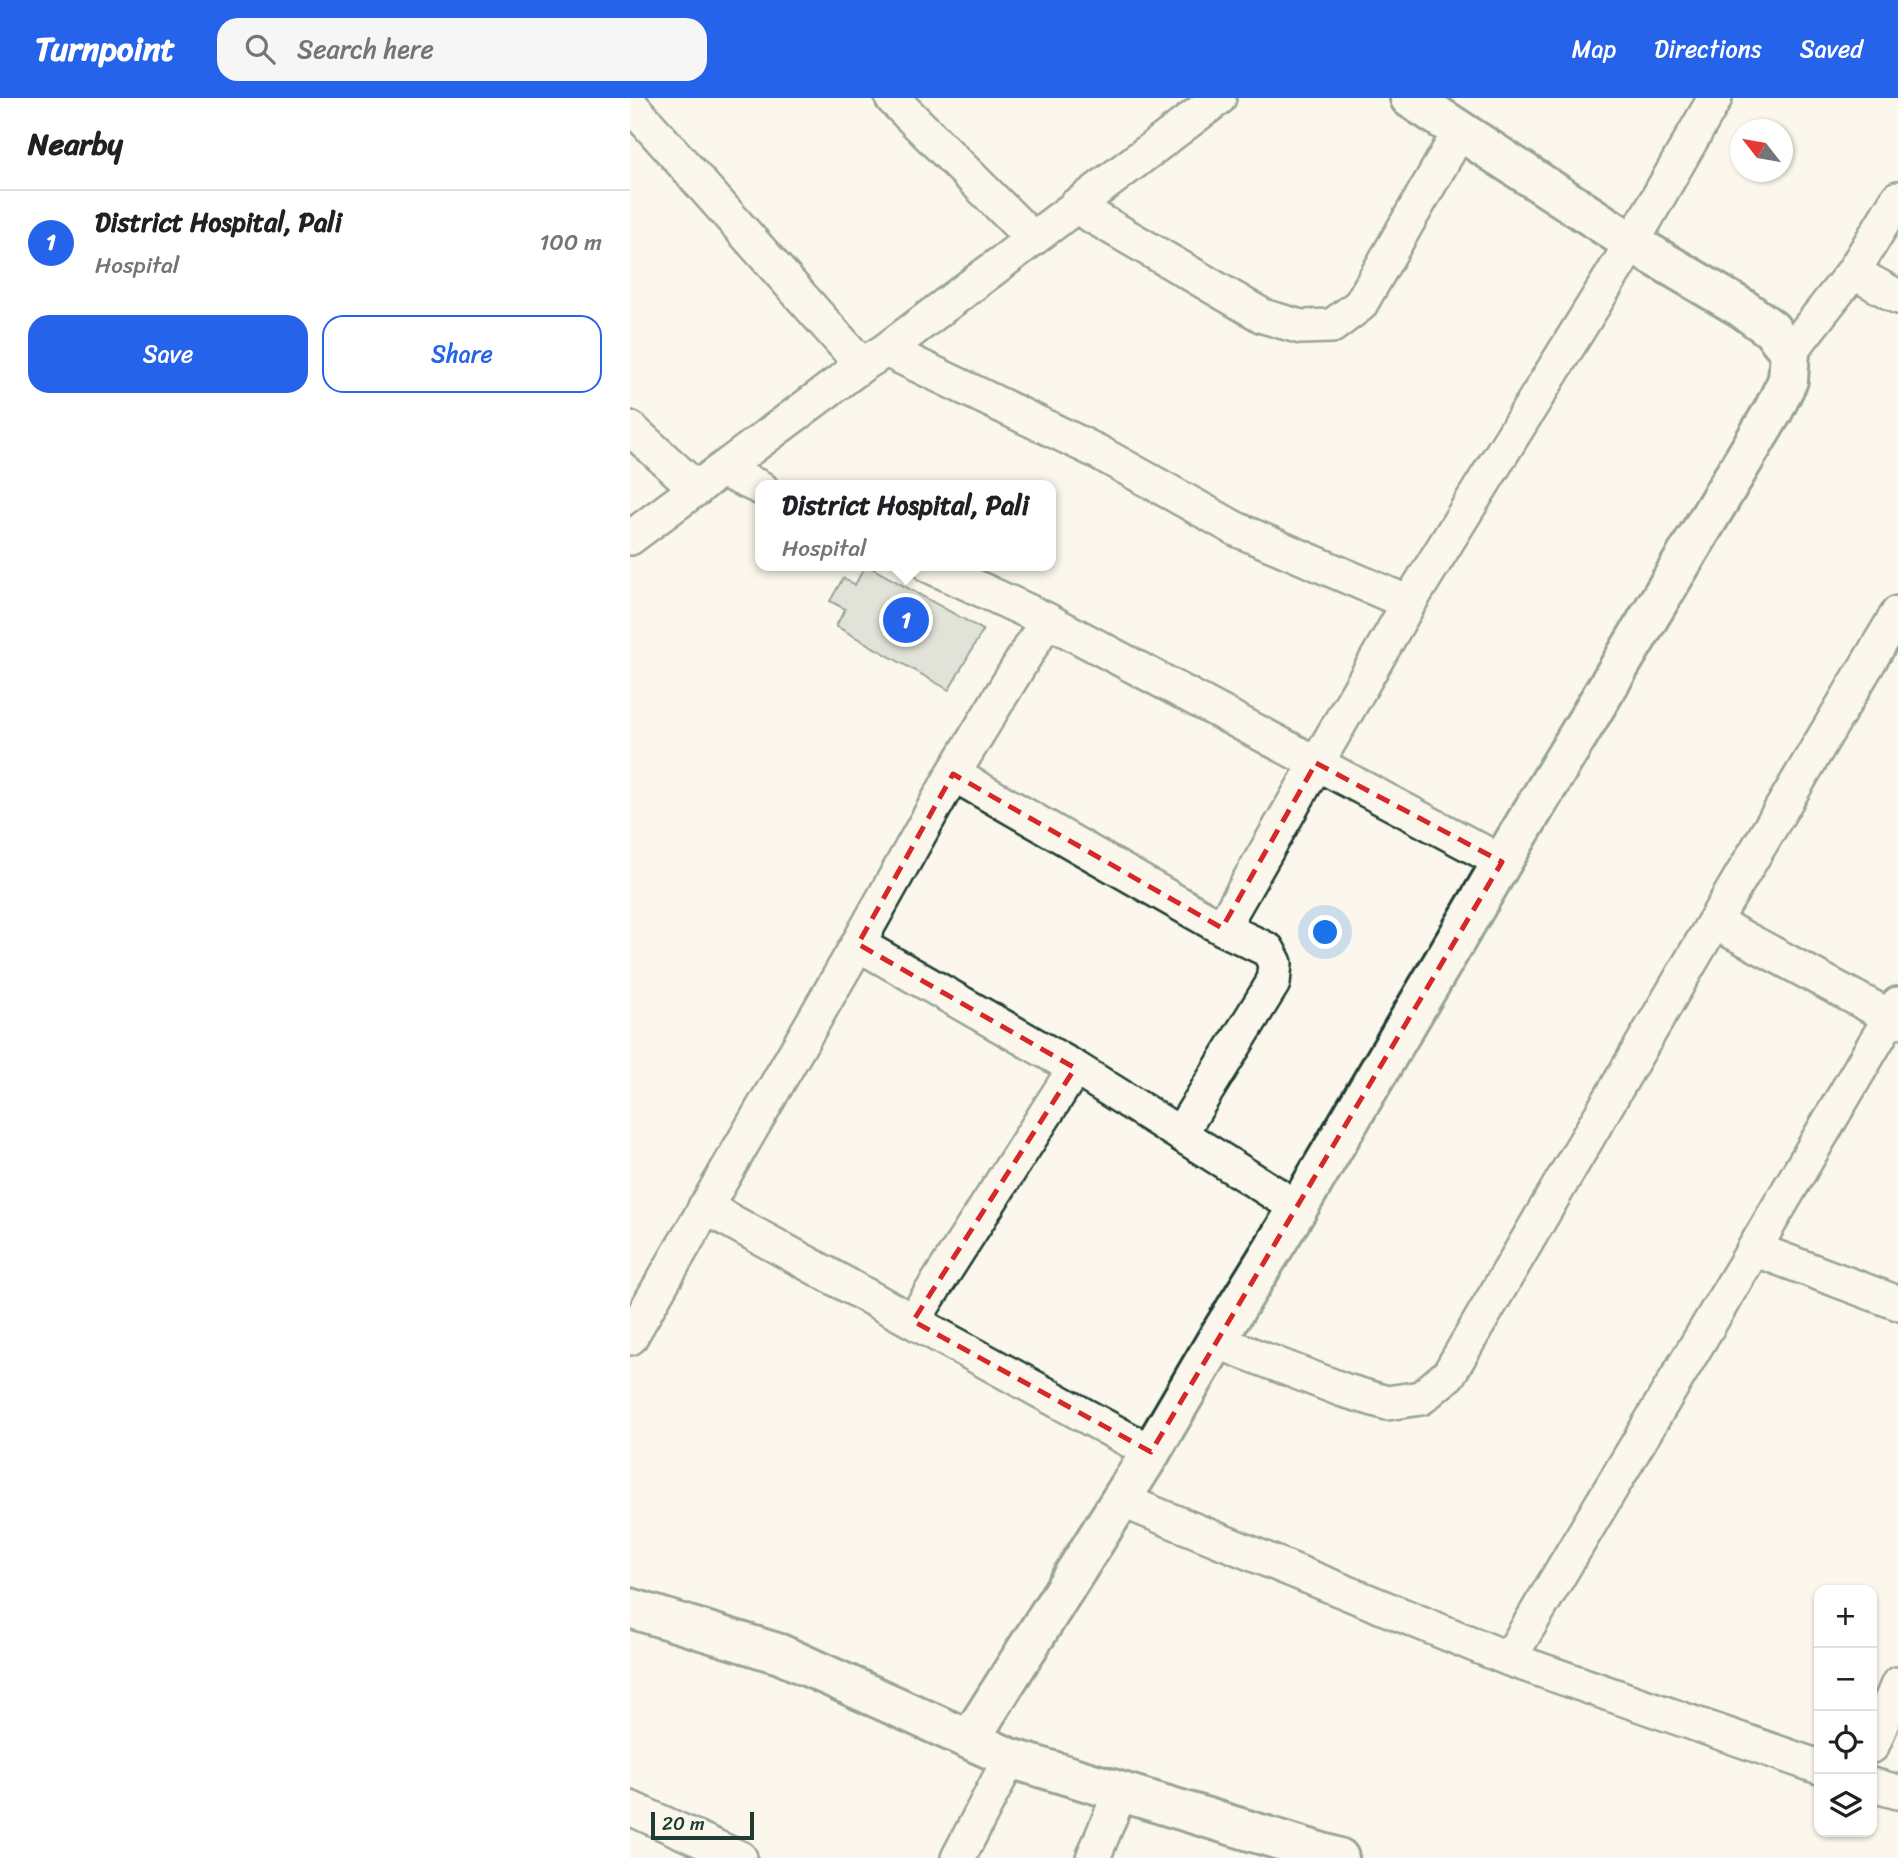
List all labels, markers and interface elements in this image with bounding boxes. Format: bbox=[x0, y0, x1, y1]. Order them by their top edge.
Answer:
search box bbox=[217, 18, 707, 81]
text: Turnpoint bbox=[35, 20, 175, 78]
text: Search here bbox=[297, 26, 434, 72]
text: Map bbox=[1572, 28, 1616, 70]
text: Directions bbox=[1654, 28, 1762, 70]
text: Saved bbox=[1800, 28, 1863, 70]
icon: search bbox=[241, 30, 279, 68]
text: Nearby bbox=[28, 117, 123, 171]
north arrow bbox=[1730, 119, 1793, 182]
text: District Hospital, Pali bbox=[95, 199, 342, 245]
text: 1 bbox=[46, 222, 56, 263]
text: 100 m bbox=[539, 222, 602, 263]
text: Hospital bbox=[95, 245, 179, 286]
button: Save bbox=[28, 315, 308, 393]
button: Share bbox=[322, 315, 602, 393]
popup bbox=[755, 480, 1056, 571]
text: District Hospital, Pali bbox=[782, 482, 1029, 528]
text: Hospital bbox=[782, 528, 867, 569]
pin: 1 bbox=[883, 594, 929, 646]
your location bbox=[1308, 915, 1342, 949]
map controls bbox=[1814, 1585, 1877, 1837]
button: + bbox=[1814, 1585, 1877, 1648]
button: − bbox=[1814, 1648, 1877, 1711]
button: locate bbox=[1814, 1711, 1877, 1774]
button: layers bbox=[1814, 1774, 1877, 1837]
text: 20 m bbox=[662, 1807, 705, 1840]
scale bar bbox=[651, 1809, 754, 1841]

